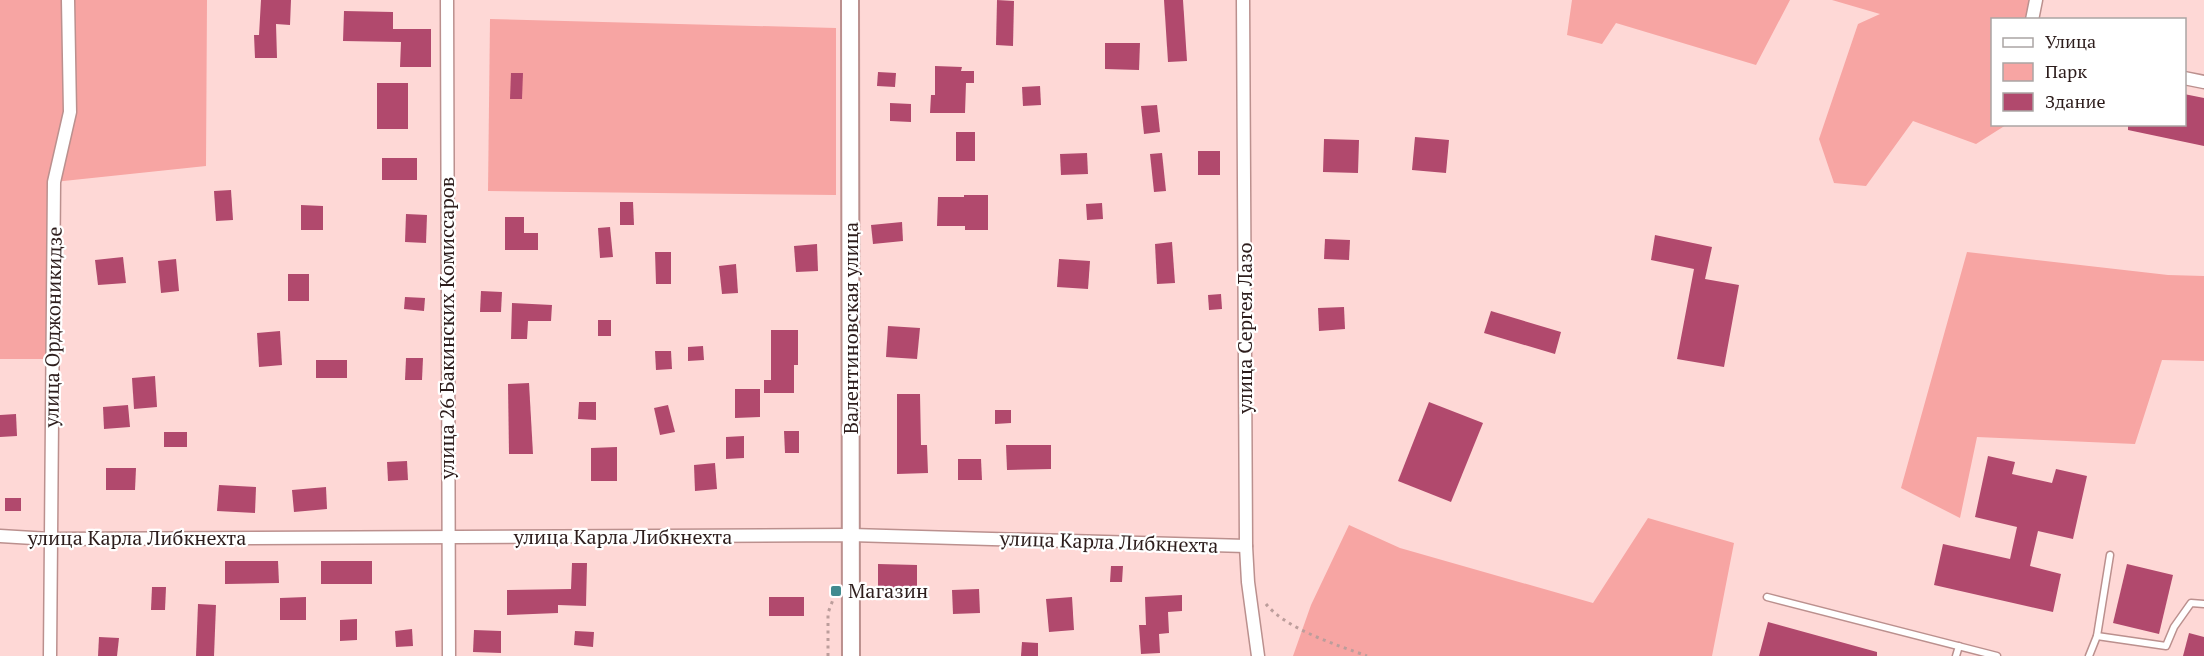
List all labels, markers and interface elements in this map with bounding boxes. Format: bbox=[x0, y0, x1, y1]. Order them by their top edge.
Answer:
legend bbox=[1991, 18, 2186, 126]
text: Улица bbox=[2045, 29, 2096, 53]
text: Парк bbox=[2045, 59, 2087, 83]
text: Здание bbox=[2045, 89, 2105, 113]
street label: улица 26 Бакинских Комиссаров bbox=[433, 177, 460, 480]
street label: Валентиновская улица bbox=[837, 222, 864, 434]
street label: улица Орджоникидзе bbox=[37, 226, 68, 429]
street label: улица Сергея Лазо bbox=[1231, 242, 1258, 415]
street label: улица Карла Либкнехта bbox=[513, 523, 732, 550]
street label: улица Карла Либкнехта bbox=[27, 524, 246, 551]
street label: улица Карла Либкнехта bbox=[998, 524, 1219, 559]
place label: Магазин bbox=[848, 577, 928, 604]
marker: Магазин bbox=[829, 584, 843, 598]

